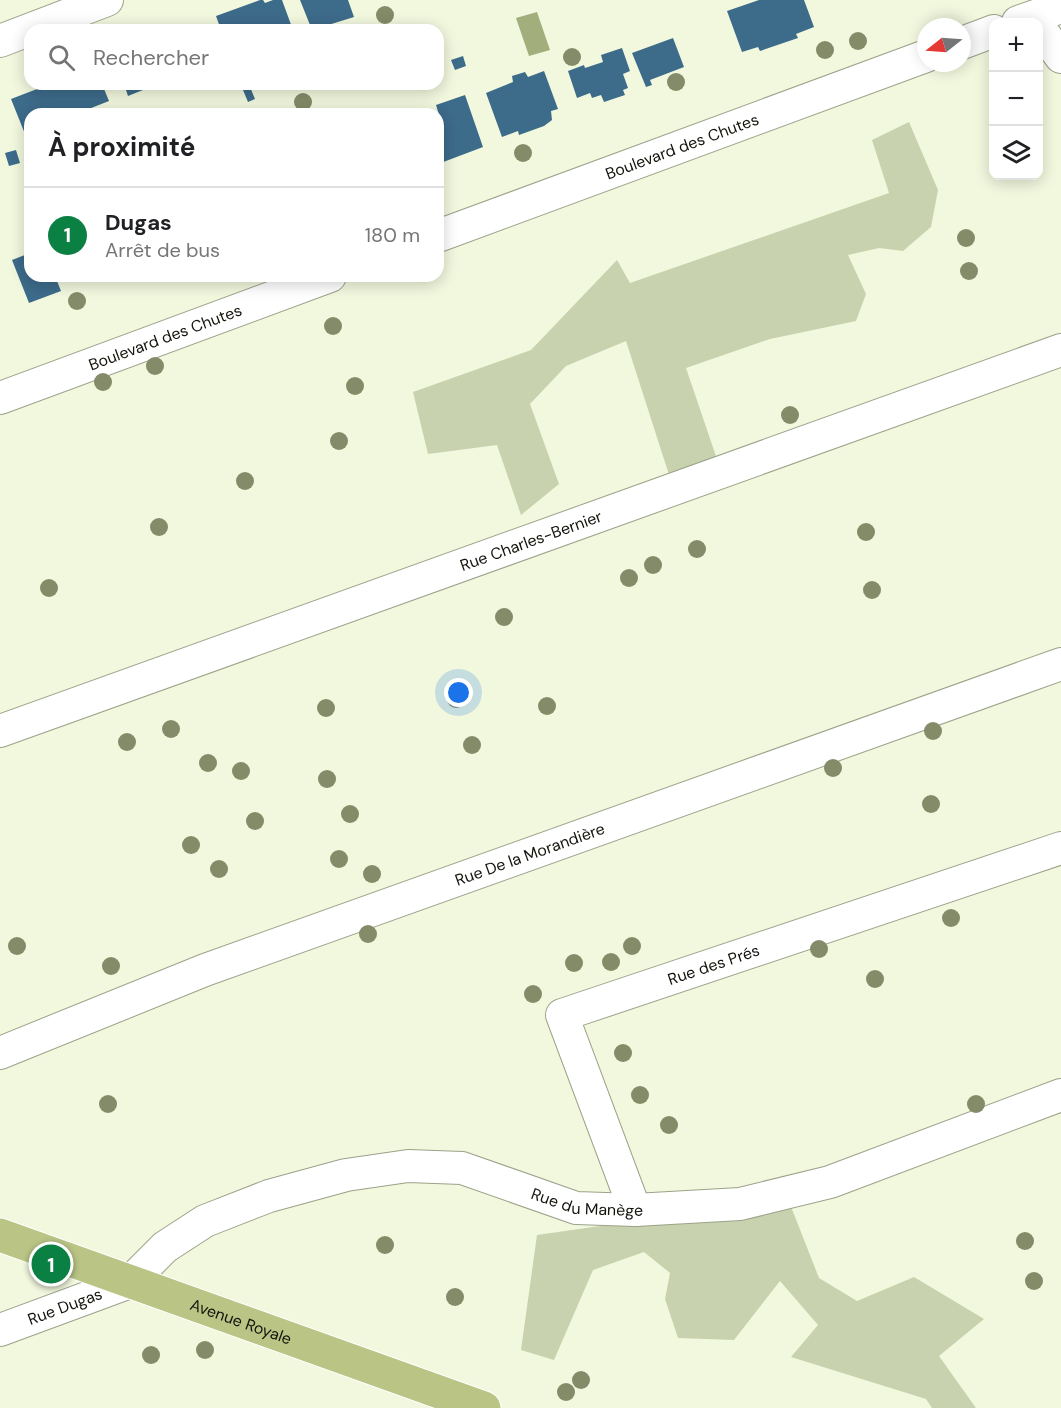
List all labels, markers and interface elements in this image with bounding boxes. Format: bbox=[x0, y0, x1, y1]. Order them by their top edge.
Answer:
north arrow bbox=[917, 18, 971, 72]
map controls bbox=[989, 18, 1043, 180]
button: + bbox=[989, 18, 1043, 72]
search box bbox=[24, 24, 444, 90]
icon: search bbox=[45, 41, 78, 74]
text: Rechercher bbox=[93, 43, 209, 72]
button: − bbox=[989, 72, 1043, 126]
street label: Boulevard des Chutes bbox=[603, 109, 762, 184]
button: layers bbox=[989, 126, 1043, 180]
text: À proximité bbox=[48, 130, 195, 164]
text: Dugas bbox=[105, 208, 172, 237]
text: 1 bbox=[64, 222, 71, 248]
text: 180 m bbox=[365, 222, 420, 248]
text: Arrêt de bus bbox=[105, 237, 220, 263]
street label: Boulevard des Chutes bbox=[86, 300, 245, 375]
street label: Rue Charles-Bernier bbox=[457, 506, 605, 576]
your location bbox=[444, 678, 473, 707]
street label: Rue De la Morandière bbox=[452, 818, 608, 891]
street label: Rue des Prés bbox=[665, 940, 762, 990]
street label: Rue du Manège bbox=[528, 1183, 644, 1221]
pin: 1 bbox=[32, 1242, 70, 1286]
street label: Rue Dugas bbox=[25, 1283, 105, 1330]
street label: Avenue Royale bbox=[187, 1294, 295, 1349]

